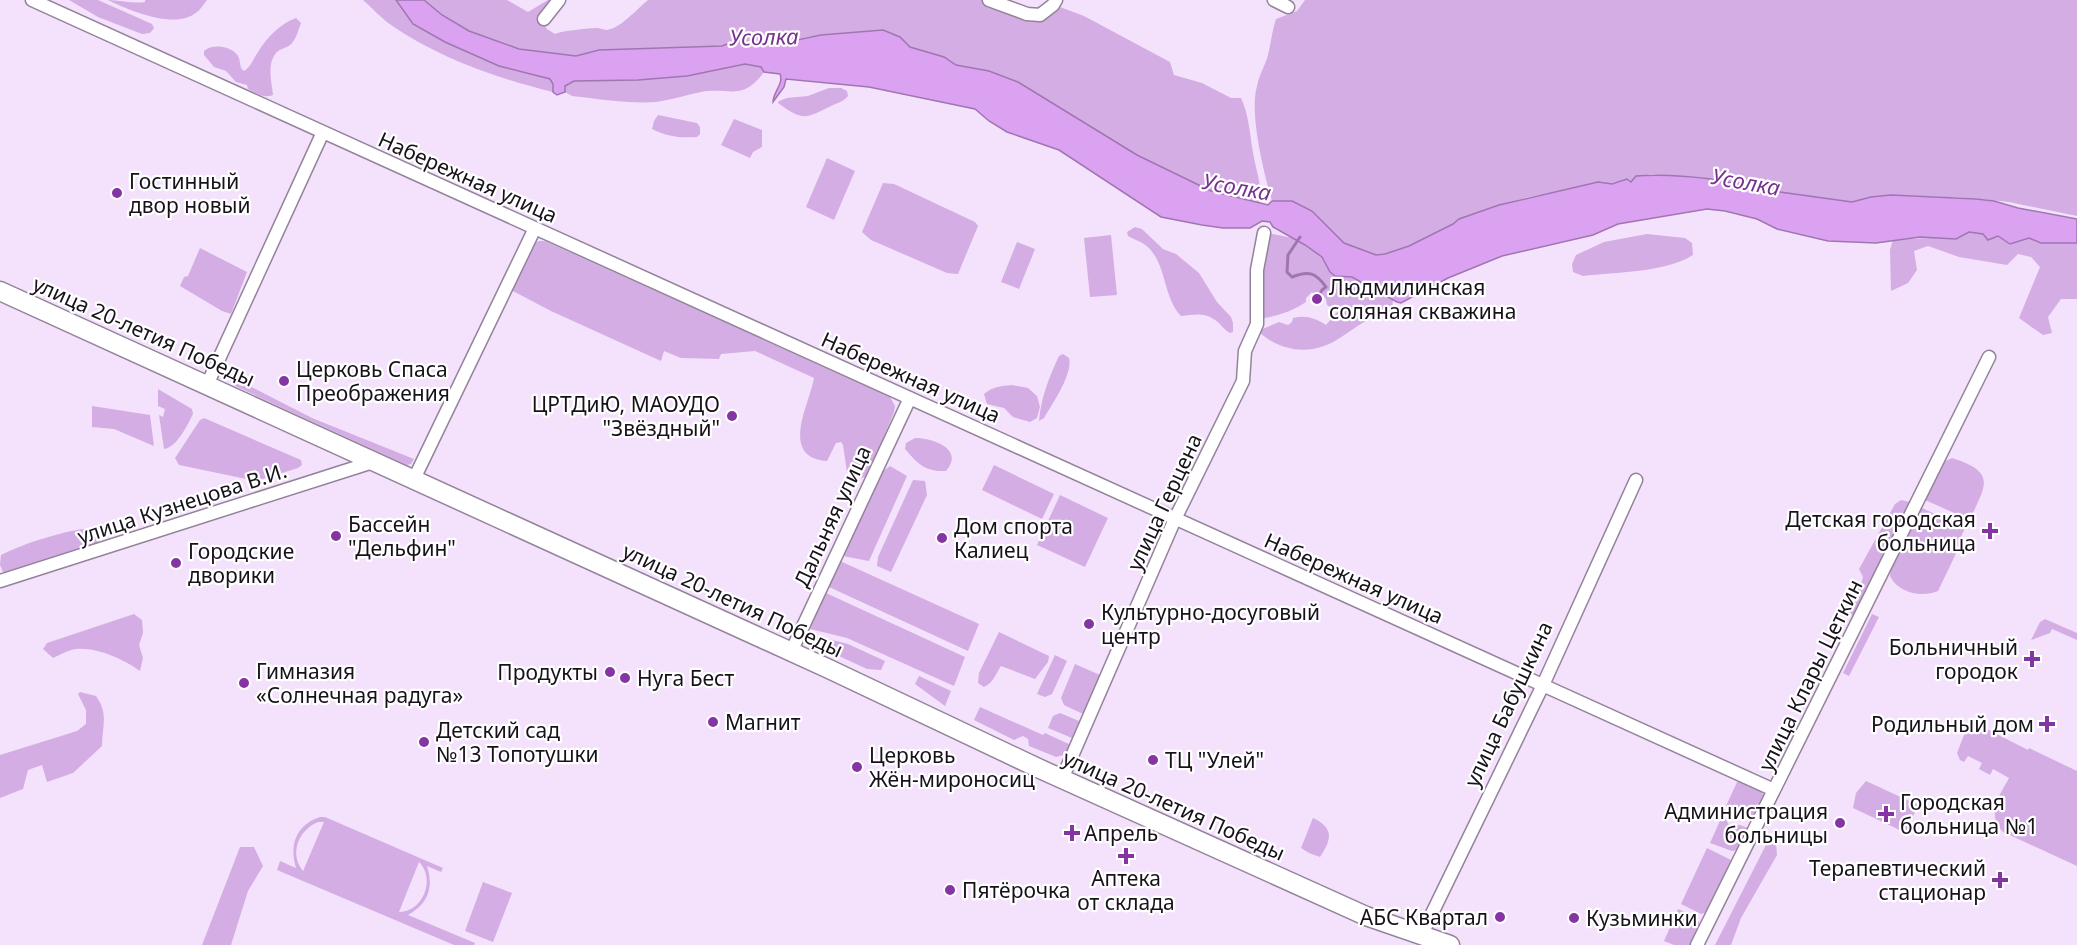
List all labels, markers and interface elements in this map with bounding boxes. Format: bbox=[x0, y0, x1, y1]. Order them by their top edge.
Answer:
water label: Усолка bbox=[729, 20, 799, 52]
street label: Набережная улица bbox=[374, 125, 562, 229]
water label: Усолка bbox=[1709, 160, 1783, 202]
water label: Усолка bbox=[1200, 165, 1274, 207]
place label: Гостинный двор новый bbox=[129, 167, 251, 219]
marker: Гостинный двор новый bbox=[110, 186, 124, 200]
street label: улица 20-летия Победы bbox=[29, 269, 259, 393]
place label: Людмилинская соляная скважина bbox=[1329, 273, 1516, 325]
marker: Людмилинская соляная скважина bbox=[1310, 292, 1324, 306]
street label: Набережная улица bbox=[817, 325, 1005, 429]
place label: Церковь Спаса Преображения bbox=[296, 355, 450, 407]
marker: Церковь Спаса Преображения bbox=[277, 374, 291, 388]
place label: ЦРТДиЮ, МАОУДО "Звёздный" bbox=[532, 390, 720, 442]
marker: ЦРТДиЮ, МАОУДО "Звёздный" bbox=[725, 409, 739, 423]
street label: улица Герцена bbox=[1120, 429, 1208, 575]
street label: Дальняя улица bbox=[787, 441, 877, 591]
street label: улица Кузнецова В.И. bbox=[74, 456, 290, 550]
place label: Детская городская больница bbox=[1785, 505, 1976, 557]
place label: Бассейн "Дельфин" bbox=[348, 510, 456, 562]
place label: Дом спорта Калиец bbox=[954, 512, 1073, 564]
marker: Детская городская больница bbox=[1981, 522, 1999, 540]
street label: Набережная улица bbox=[1260, 526, 1448, 630]
marker: Бассейн "Дельфин" bbox=[329, 529, 343, 543]
marker: Дом спорта Калиец bbox=[935, 531, 949, 545]
place label: Городские дворики bbox=[188, 537, 294, 589]
street label: улица 20-летия Победы bbox=[618, 537, 848, 663]
marker: Городские дворики bbox=[169, 556, 183, 570]
street label: улица Клары Цеткин bbox=[1751, 574, 1869, 776]
place label: Культурно-досуговый центр bbox=[1101, 598, 1320, 650]
marker: Культурно-досуговый центр bbox=[1082, 617, 1096, 631]
street label: улица Бабушкина bbox=[1457, 617, 1559, 791]
place label: Больничный городок bbox=[1889, 633, 2018, 685]
marker: Больничный городок bbox=[2023, 650, 2041, 668]
place label: Гимназия «Солнечная радуга» bbox=[256, 657, 463, 709]
place label: Продукты bbox=[497, 658, 598, 686]
place label: Нуга Бест bbox=[637, 664, 734, 692]
marker: Продукты bbox=[603, 665, 617, 679]
marker: Нуга Бест bbox=[618, 671, 632, 685]
marker: Гимназия «Солнечная радуга» bbox=[237, 676, 251, 690]
place label: Магнит bbox=[725, 708, 801, 736]
place label: Родильный дом bbox=[1871, 710, 2034, 738]
marker: Магнит bbox=[706, 715, 720, 729]
marker: Родильный дом bbox=[2038, 715, 2056, 733]
place label: Детский сад №13 Топотушки bbox=[436, 716, 599, 768]
marker: Детский сад №13 Топотушки bbox=[417, 735, 431, 749]
place label: Церковь Жён-мироносиц bbox=[869, 741, 1035, 793]
street label: улица 20-летия Победы bbox=[1059, 743, 1289, 867]
place label: ТЦ "Улей" bbox=[1165, 746, 1264, 774]
marker: ТЦ "Улей" bbox=[1146, 753, 1160, 767]
marker: Церковь Жён-мироносиц bbox=[850, 760, 864, 774]
place label: Городская больница №1 bbox=[1900, 788, 2038, 840]
place label: Администрация больницы bbox=[1664, 797, 1828, 849]
marker: Городская больница №1 bbox=[1877, 805, 1895, 823]
marker: Администрация больницы bbox=[1833, 816, 1847, 830]
place label: Апрель bbox=[1084, 819, 1158, 847]
marker: Апрель bbox=[1065, 826, 1079, 840]
marker: Аптека от склада bbox=[1119, 849, 1133, 863]
place label: Терапевтический стационар bbox=[1809, 854, 1986, 906]
place label: Аптека от склада bbox=[1077, 864, 1175, 916]
marker: Терапевтический стационар bbox=[1991, 871, 2009, 889]
place label: Пятёрочка bbox=[962, 876, 1070, 904]
marker: Пятёрочка bbox=[943, 883, 957, 897]
place label: АБС Квартал bbox=[1360, 903, 1488, 931]
place label: Кузьминки bbox=[1586, 904, 1698, 932]
marker: АБС Квартал bbox=[1493, 910, 1507, 924]
marker: Кузьминки bbox=[1567, 911, 1581, 925]

